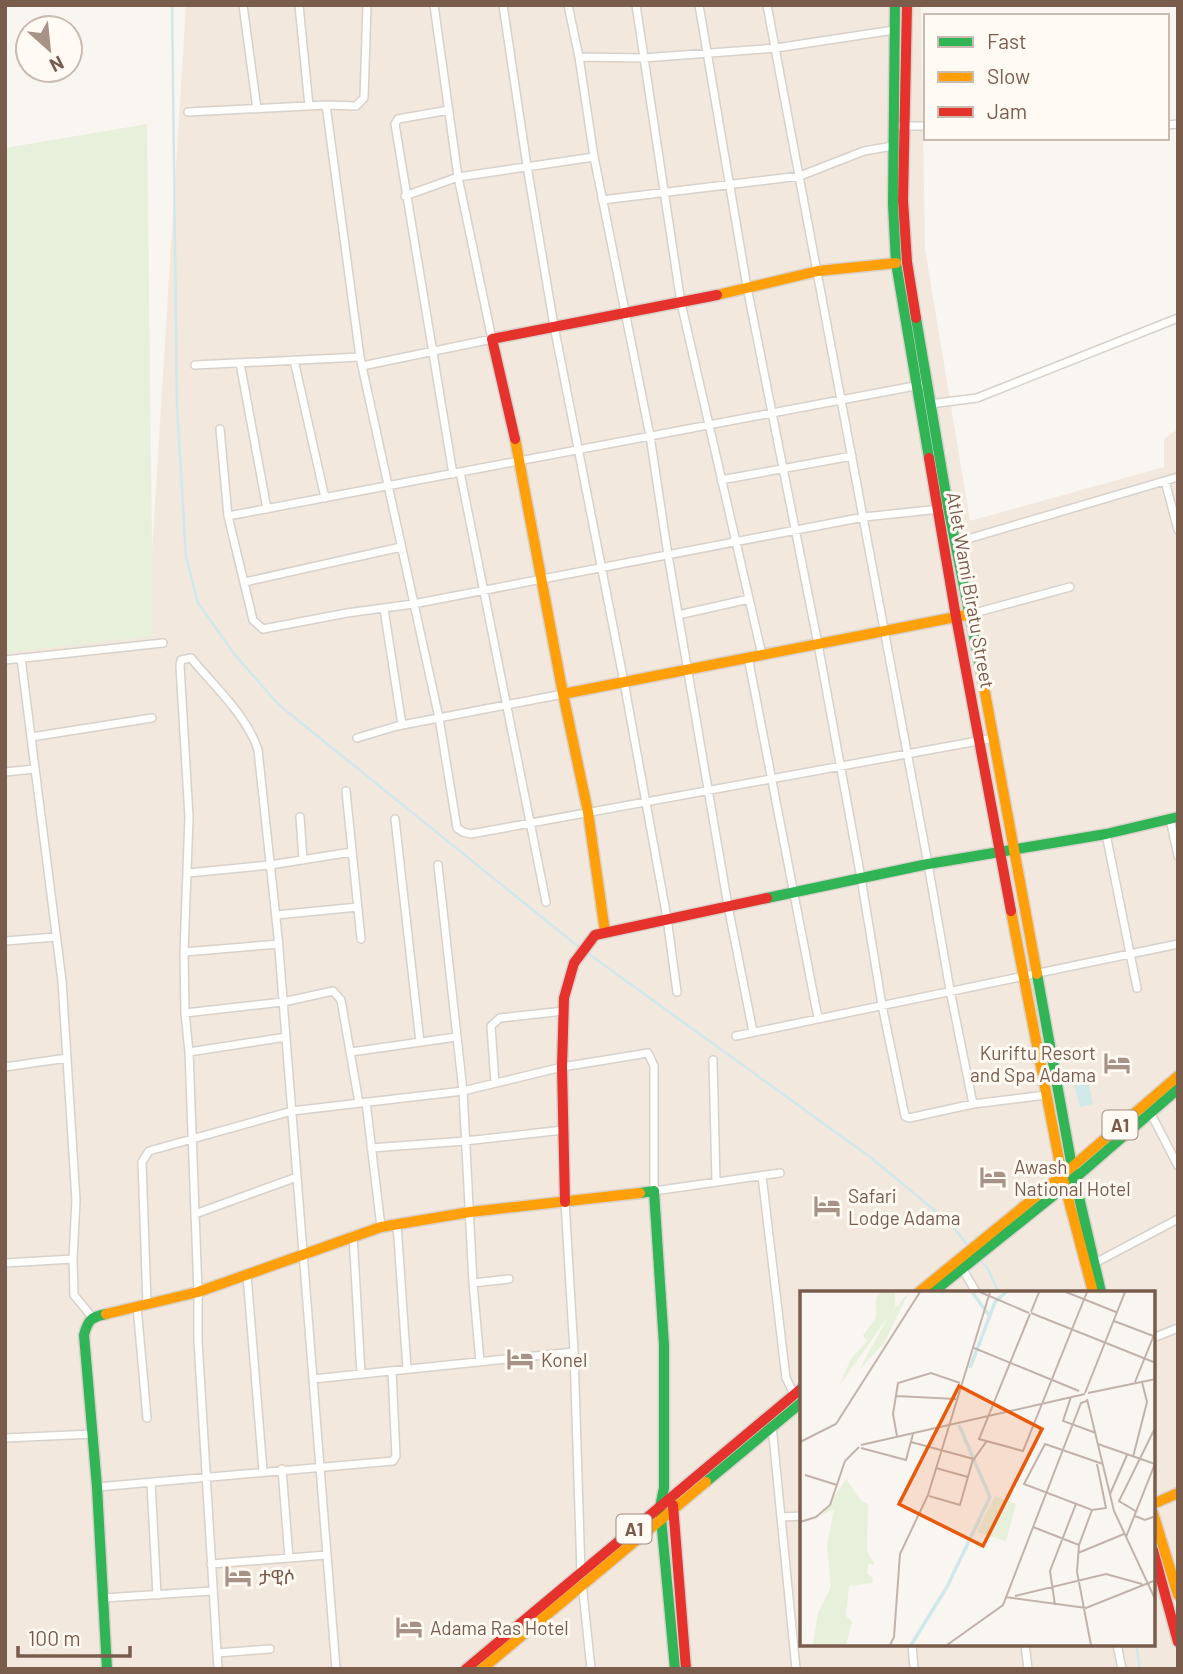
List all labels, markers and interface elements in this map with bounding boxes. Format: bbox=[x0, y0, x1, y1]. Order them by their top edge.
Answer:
north arrow bbox=[14, 14, 84, 84]
legend bbox=[924, 14, 1169, 140]
text: Fast bbox=[987, 28, 1027, 53]
text: N bbox=[46, 51, 68, 78]
text: Slow bbox=[987, 63, 1030, 88]
text: Jam bbox=[987, 98, 1027, 123]
street label: Atlet Wami Biratu Street bbox=[942, 490, 1000, 690]
place label: Kuriftu Resort and Spa Adama bbox=[970, 1041, 1096, 1086]
hotel icon: Kuriftu Resort and Spa Adama bbox=[1102, 1048, 1132, 1078]
road number: A1 bbox=[1102, 1110, 1138, 1140]
place label: Awash National Hotel bbox=[1014, 1155, 1131, 1200]
hotel icon: Awash National Hotel bbox=[978, 1162, 1008, 1192]
place label: Safari Lodge Adama bbox=[848, 1184, 960, 1229]
hotel icon: Safari Lodge Adama bbox=[812, 1191, 842, 1221]
inset map bbox=[800, 1291, 1155, 1646]
hotel icon: Konel bbox=[505, 1344, 535, 1374]
place label: Konel bbox=[541, 1348, 587, 1371]
road number: A1 bbox=[616, 1514, 652, 1544]
hotel icon: ታዊሶ bbox=[223, 1561, 253, 1591]
place label: ታዊሶ bbox=[259, 1565, 295, 1588]
hotel icon: Adama Ras Hotel bbox=[394, 1612, 424, 1642]
scale bar bbox=[18, 1614, 130, 1658]
place label: Adama Ras Hotel bbox=[430, 1616, 569, 1639]
text: 100 m bbox=[28, 1625, 81, 1650]

